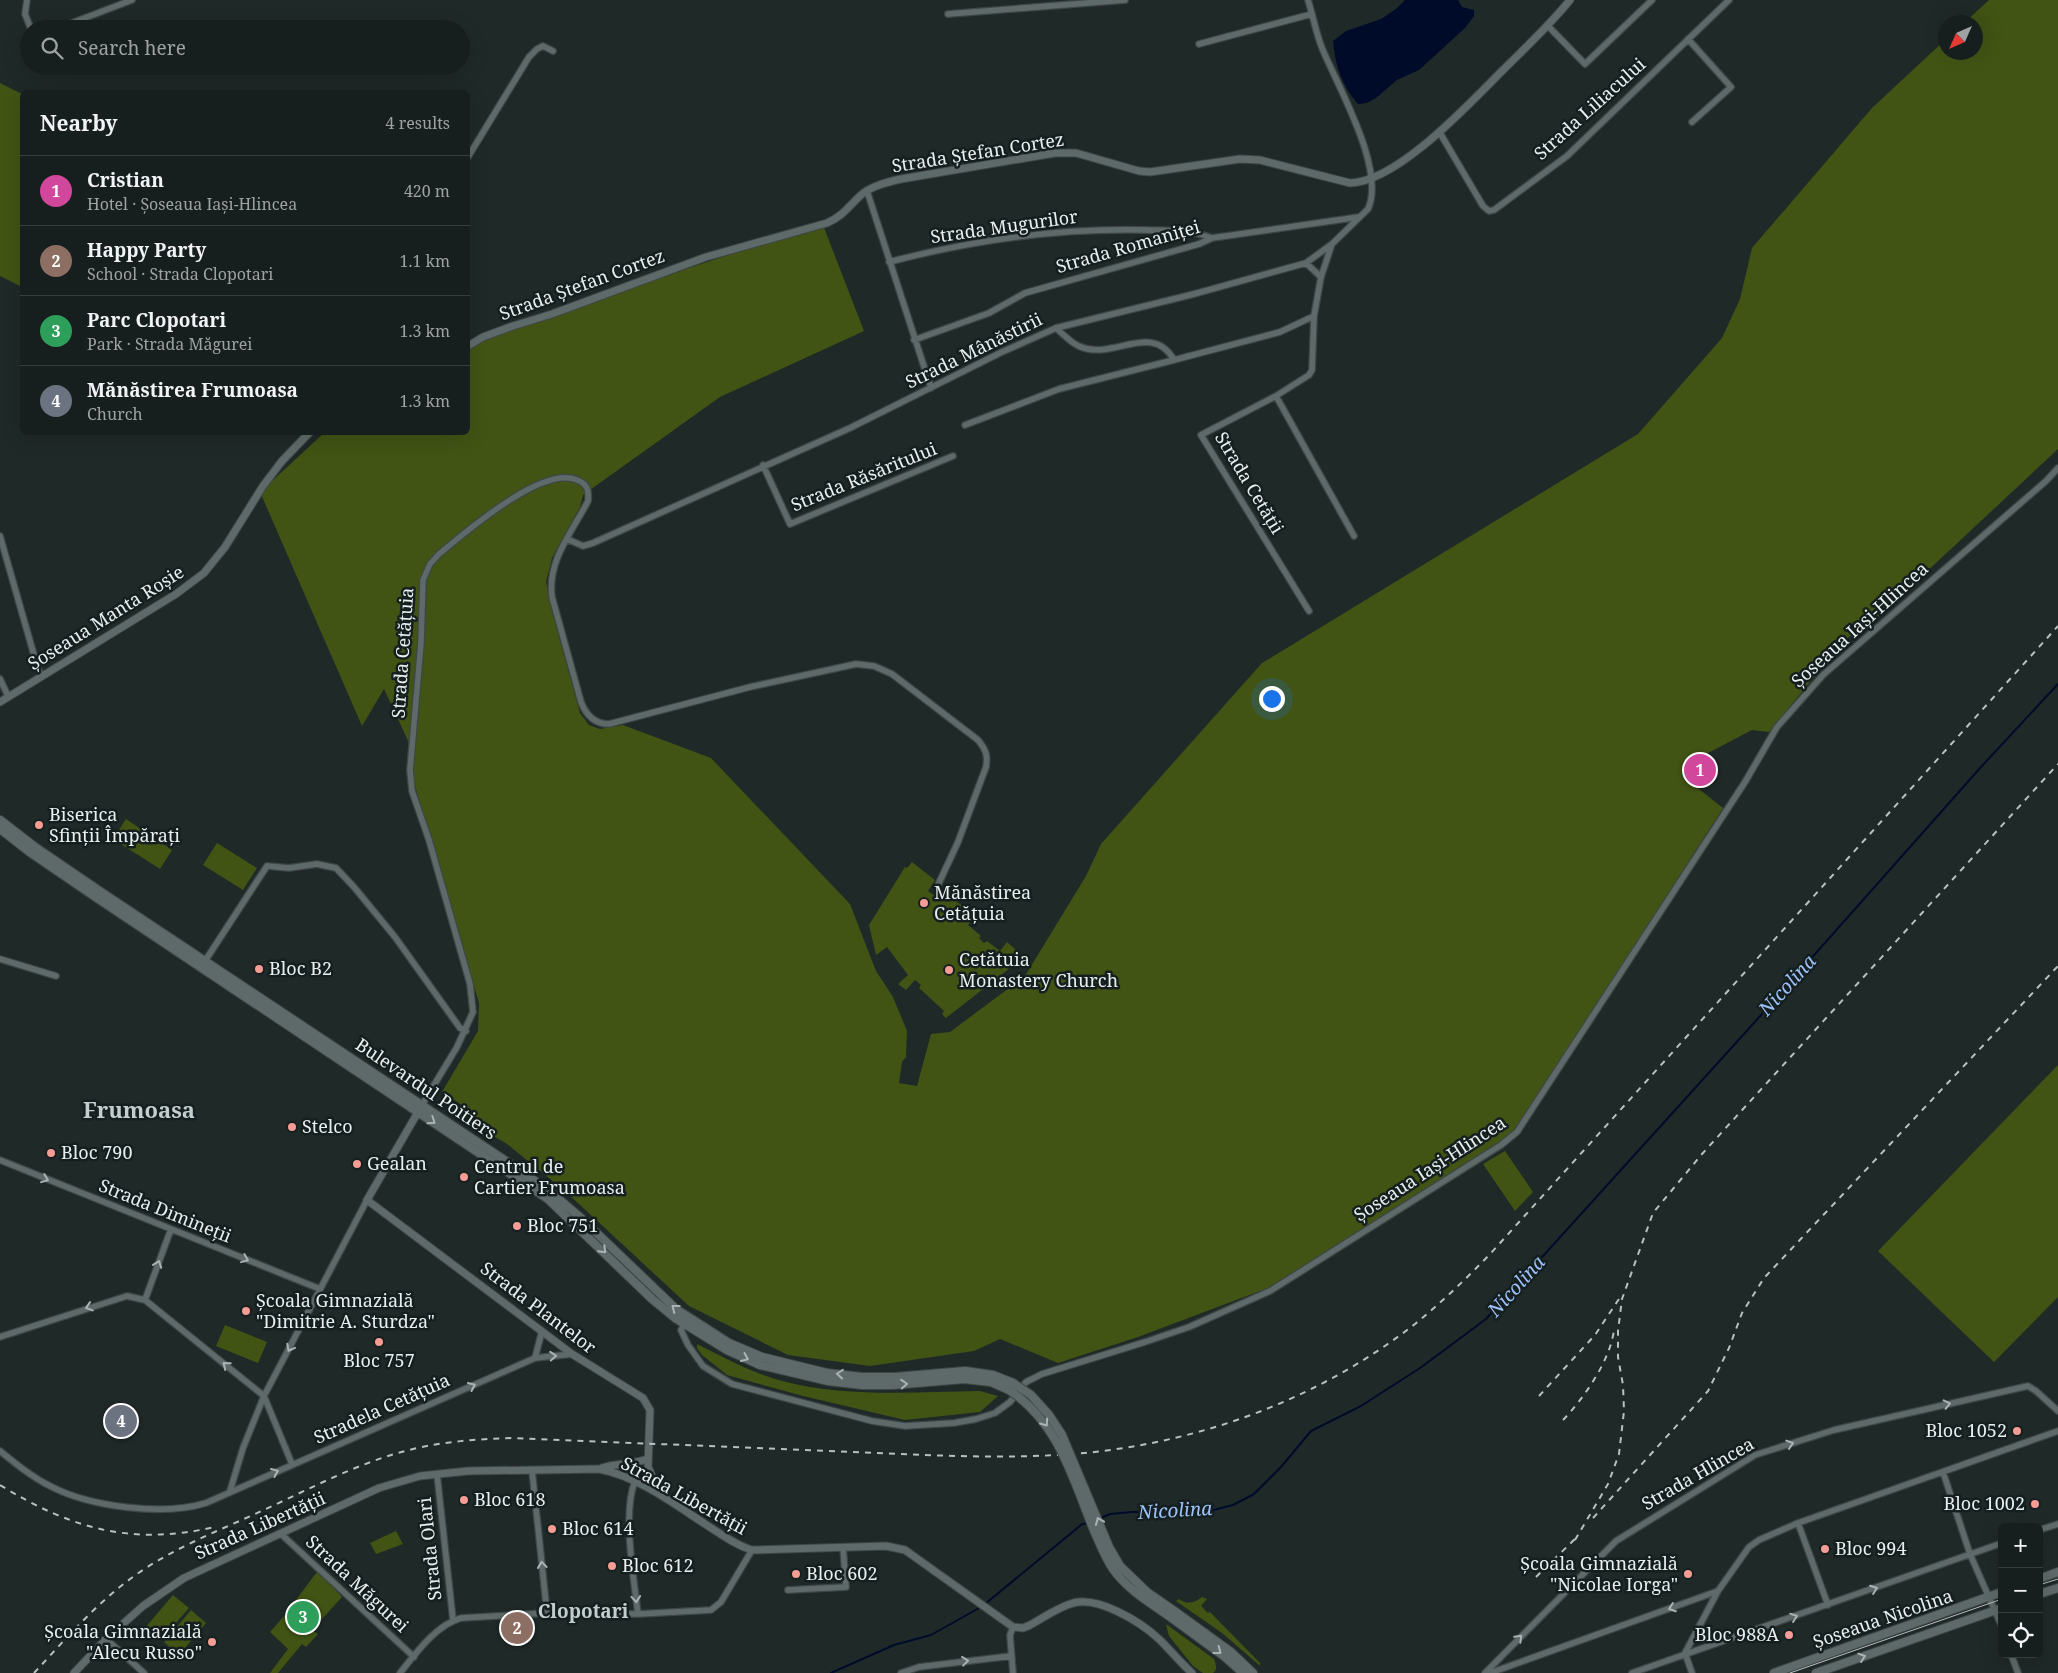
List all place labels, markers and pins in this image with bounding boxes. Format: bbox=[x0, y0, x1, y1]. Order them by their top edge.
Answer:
pin: 1 bbox=[1684, 751, 1716, 789]
place label: Biserica Sfinții Împărați bbox=[49, 802, 180, 847]
marker: Biserica Sfinții Împărați bbox=[33, 819, 45, 831]
place label: Mănăstirea Cetățuia bbox=[934, 880, 1031, 925]
marker: Mănăstirea Cetățuia bbox=[918, 897, 930, 909]
place label: Cetătuia Monastery Church bbox=[959, 947, 1118, 992]
place label: Bloc B2 bbox=[269, 956, 332, 980]
marker: Bloc B2 bbox=[253, 963, 265, 975]
marker: Cetătuia Monastery Church bbox=[943, 964, 955, 976]
place label: Stelco bbox=[302, 1114, 353, 1138]
marker: Stelco bbox=[286, 1121, 298, 1133]
place label: Bloc 790 bbox=[61, 1140, 132, 1164]
marker: Bloc 790 bbox=[45, 1147, 57, 1159]
place label: Gealan bbox=[367, 1151, 427, 1175]
place label: Centrul de Cartier Frumoasa bbox=[474, 1154, 625, 1199]
marker: Gealan bbox=[351, 1158, 363, 1170]
marker: Centrul de Cartier Frumoasa bbox=[458, 1171, 470, 1183]
place label: Bloc 751 bbox=[527, 1213, 598, 1237]
marker: Bloc 751 bbox=[511, 1220, 523, 1232]
place label: Școala Gimnazială "Dimitrie A. Sturdza" bbox=[256, 1288, 435, 1333]
marker: Școala Gimnazială "Dimitrie A. Sturdza" bbox=[240, 1305, 252, 1317]
marker: Bloc 757 bbox=[373, 1336, 385, 1348]
place label: Bloc 757 bbox=[343, 1348, 415, 1372]
pin: 4 bbox=[105, 1402, 137, 1440]
place label: Bloc 1052 bbox=[1925, 1418, 2007, 1442]
marker: Bloc 1052 bbox=[2011, 1425, 2023, 1437]
place label: Bloc 618 bbox=[474, 1487, 545, 1511]
place label: Bloc 1002 bbox=[1943, 1491, 2025, 1515]
marker: Bloc 618 bbox=[458, 1494, 470, 1506]
marker: Bloc 1002 bbox=[2029, 1498, 2041, 1510]
place label: Bloc 614 bbox=[562, 1516, 633, 1540]
marker: Bloc 614 bbox=[546, 1523, 558, 1535]
place label: Bloc 994 bbox=[1835, 1536, 1906, 1560]
marker: Bloc 994 bbox=[1819, 1543, 1831, 1555]
place label: Școala Gimnazială "Nicolae Iorga" bbox=[1520, 1551, 1678, 1596]
place label: Bloc 612 bbox=[622, 1553, 693, 1577]
marker: Bloc 612 bbox=[606, 1560, 618, 1572]
place label: Bloc 602 bbox=[806, 1561, 877, 1585]
marker: Bloc 602 bbox=[790, 1568, 802, 1580]
marker: Școala Gimnazială "Nicolae Iorga" bbox=[1682, 1568, 1694, 1580]
pin: 3 bbox=[287, 1598, 319, 1636]
pin: 2 bbox=[501, 1609, 533, 1647]
place label: Școala Gimnazială "Alecu Russo" bbox=[44, 1619, 202, 1664]
place label: Bloc 988A bbox=[1695, 1622, 1779, 1646]
marker: Bloc 988A bbox=[1783, 1629, 1795, 1641]
marker: Școala Gimnazială "Alecu Russo" bbox=[206, 1636, 218, 1648]

